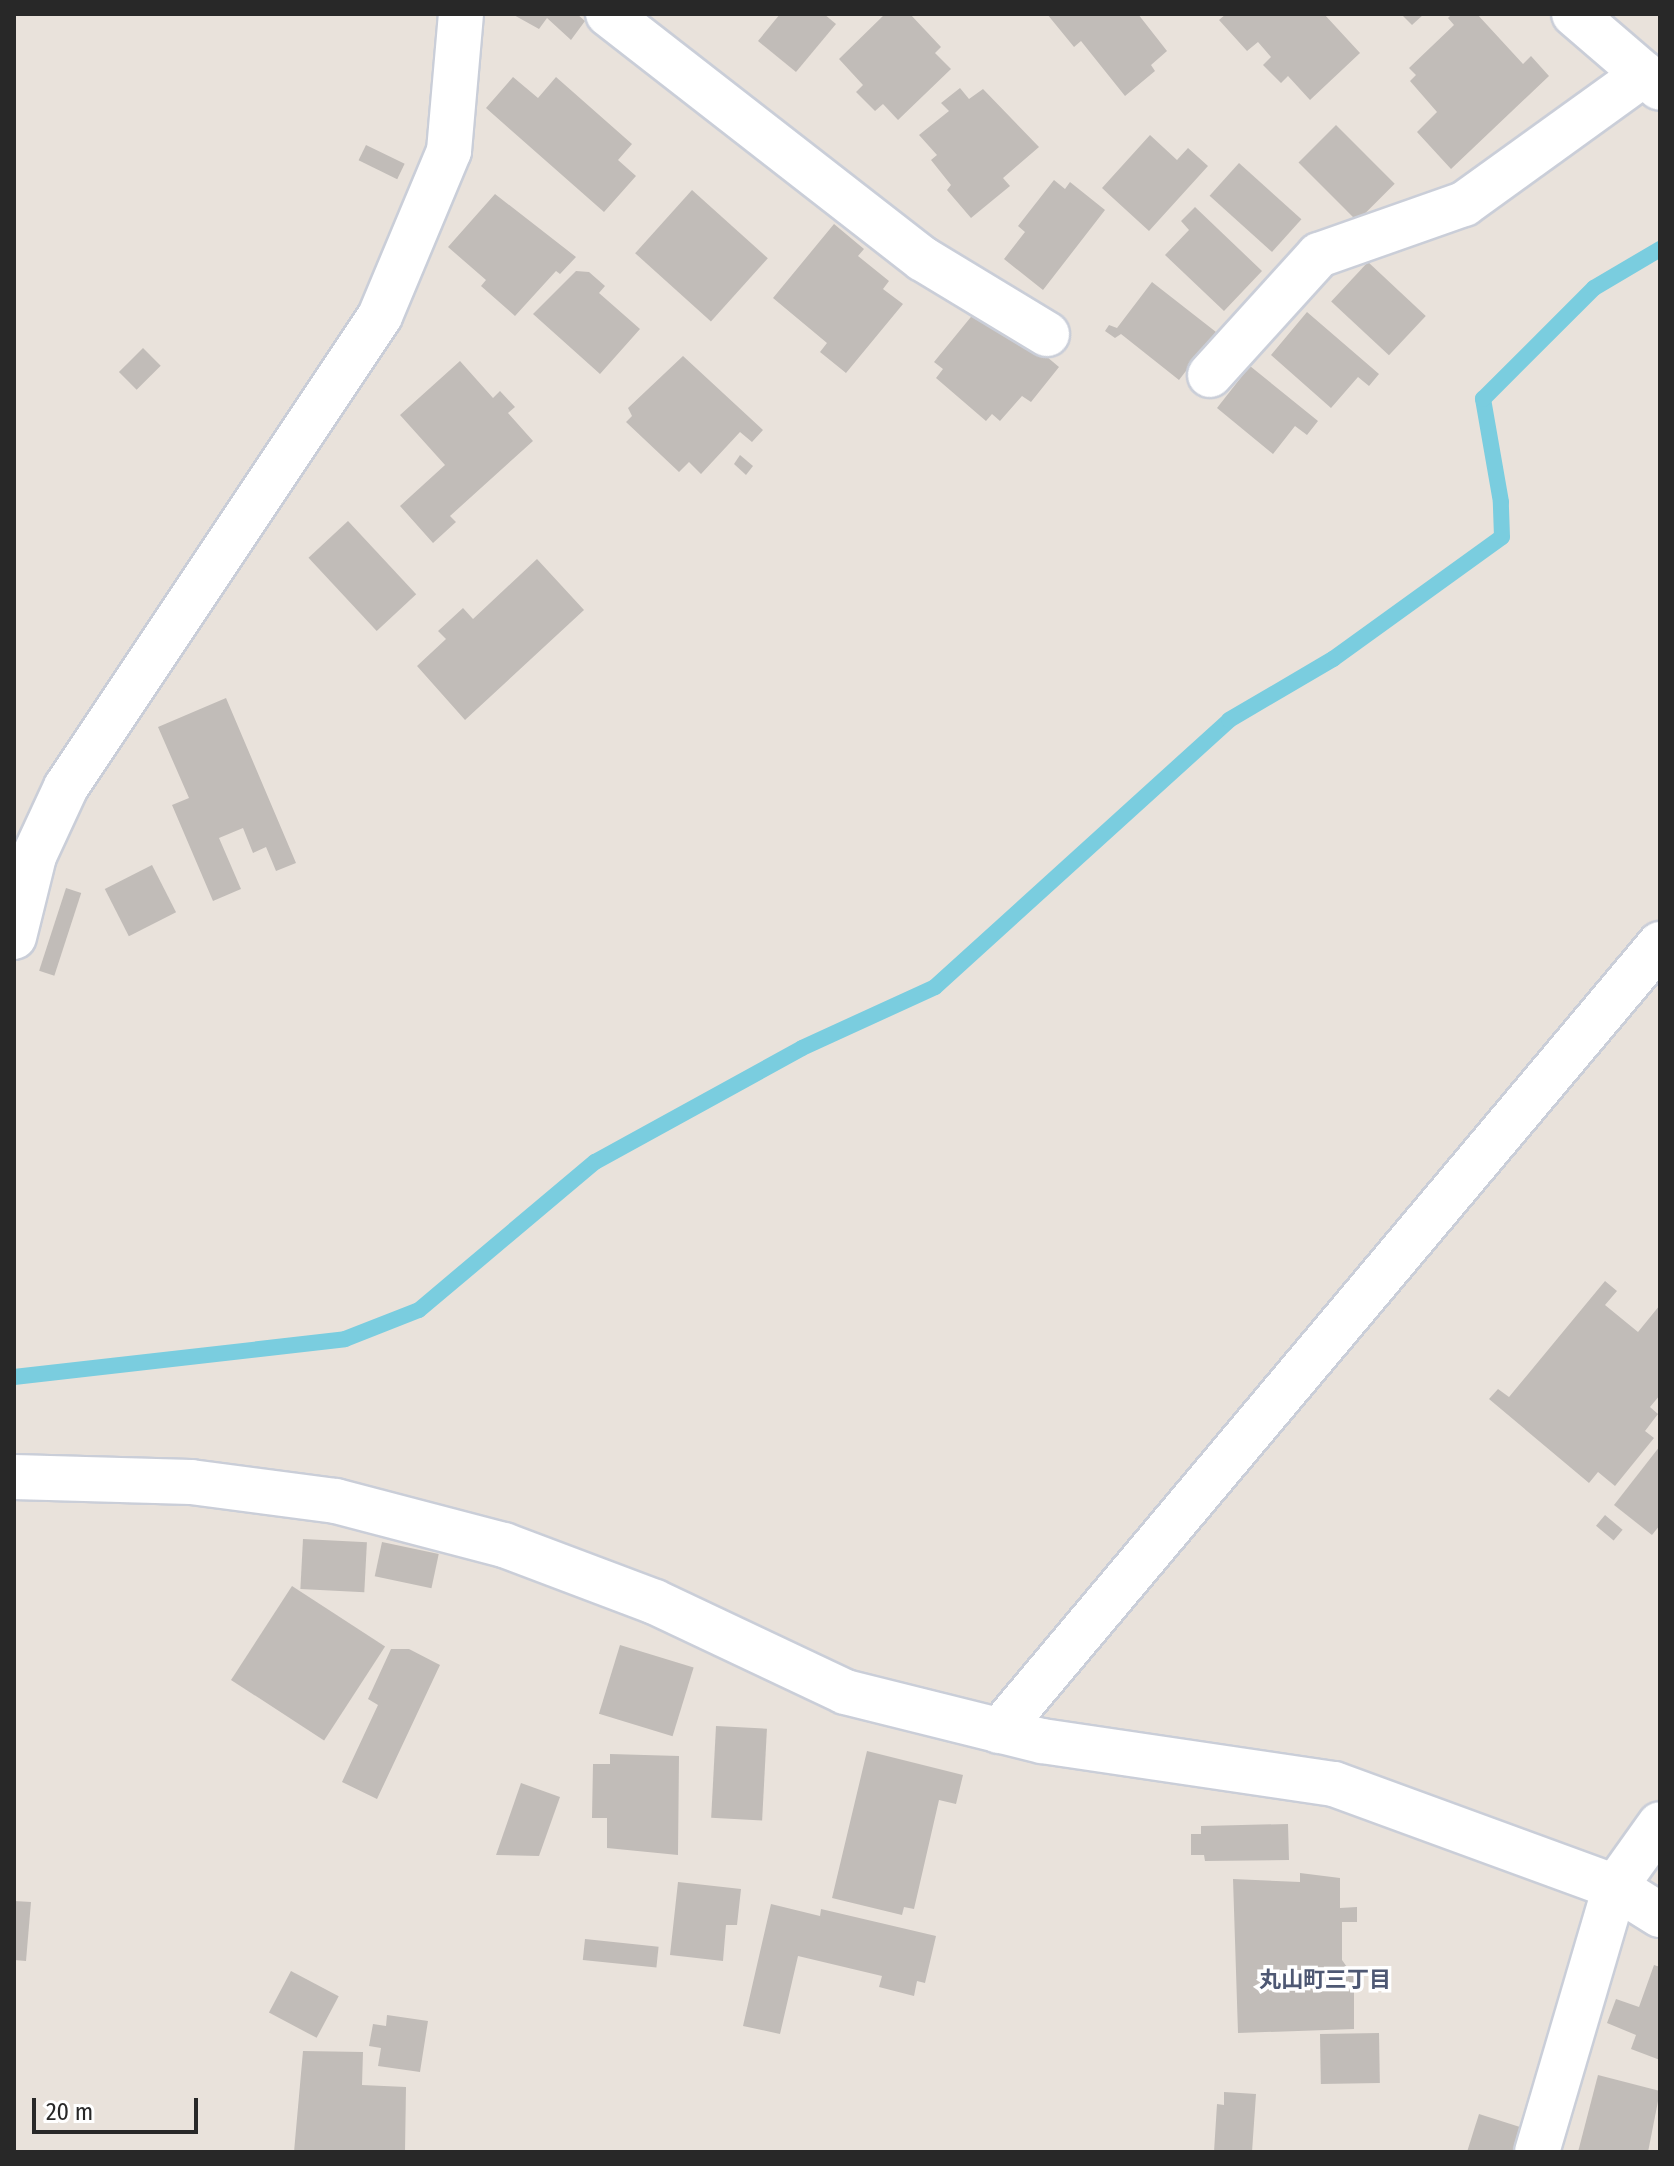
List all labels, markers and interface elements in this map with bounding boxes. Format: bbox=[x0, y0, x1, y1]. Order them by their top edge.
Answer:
district label: 丸山町三丁目 bbox=[1259, 1967, 1391, 1993]
scale bar bbox=[36, 2082, 202, 2132]
text: 20 m bbox=[46, 2098, 93, 2126]

